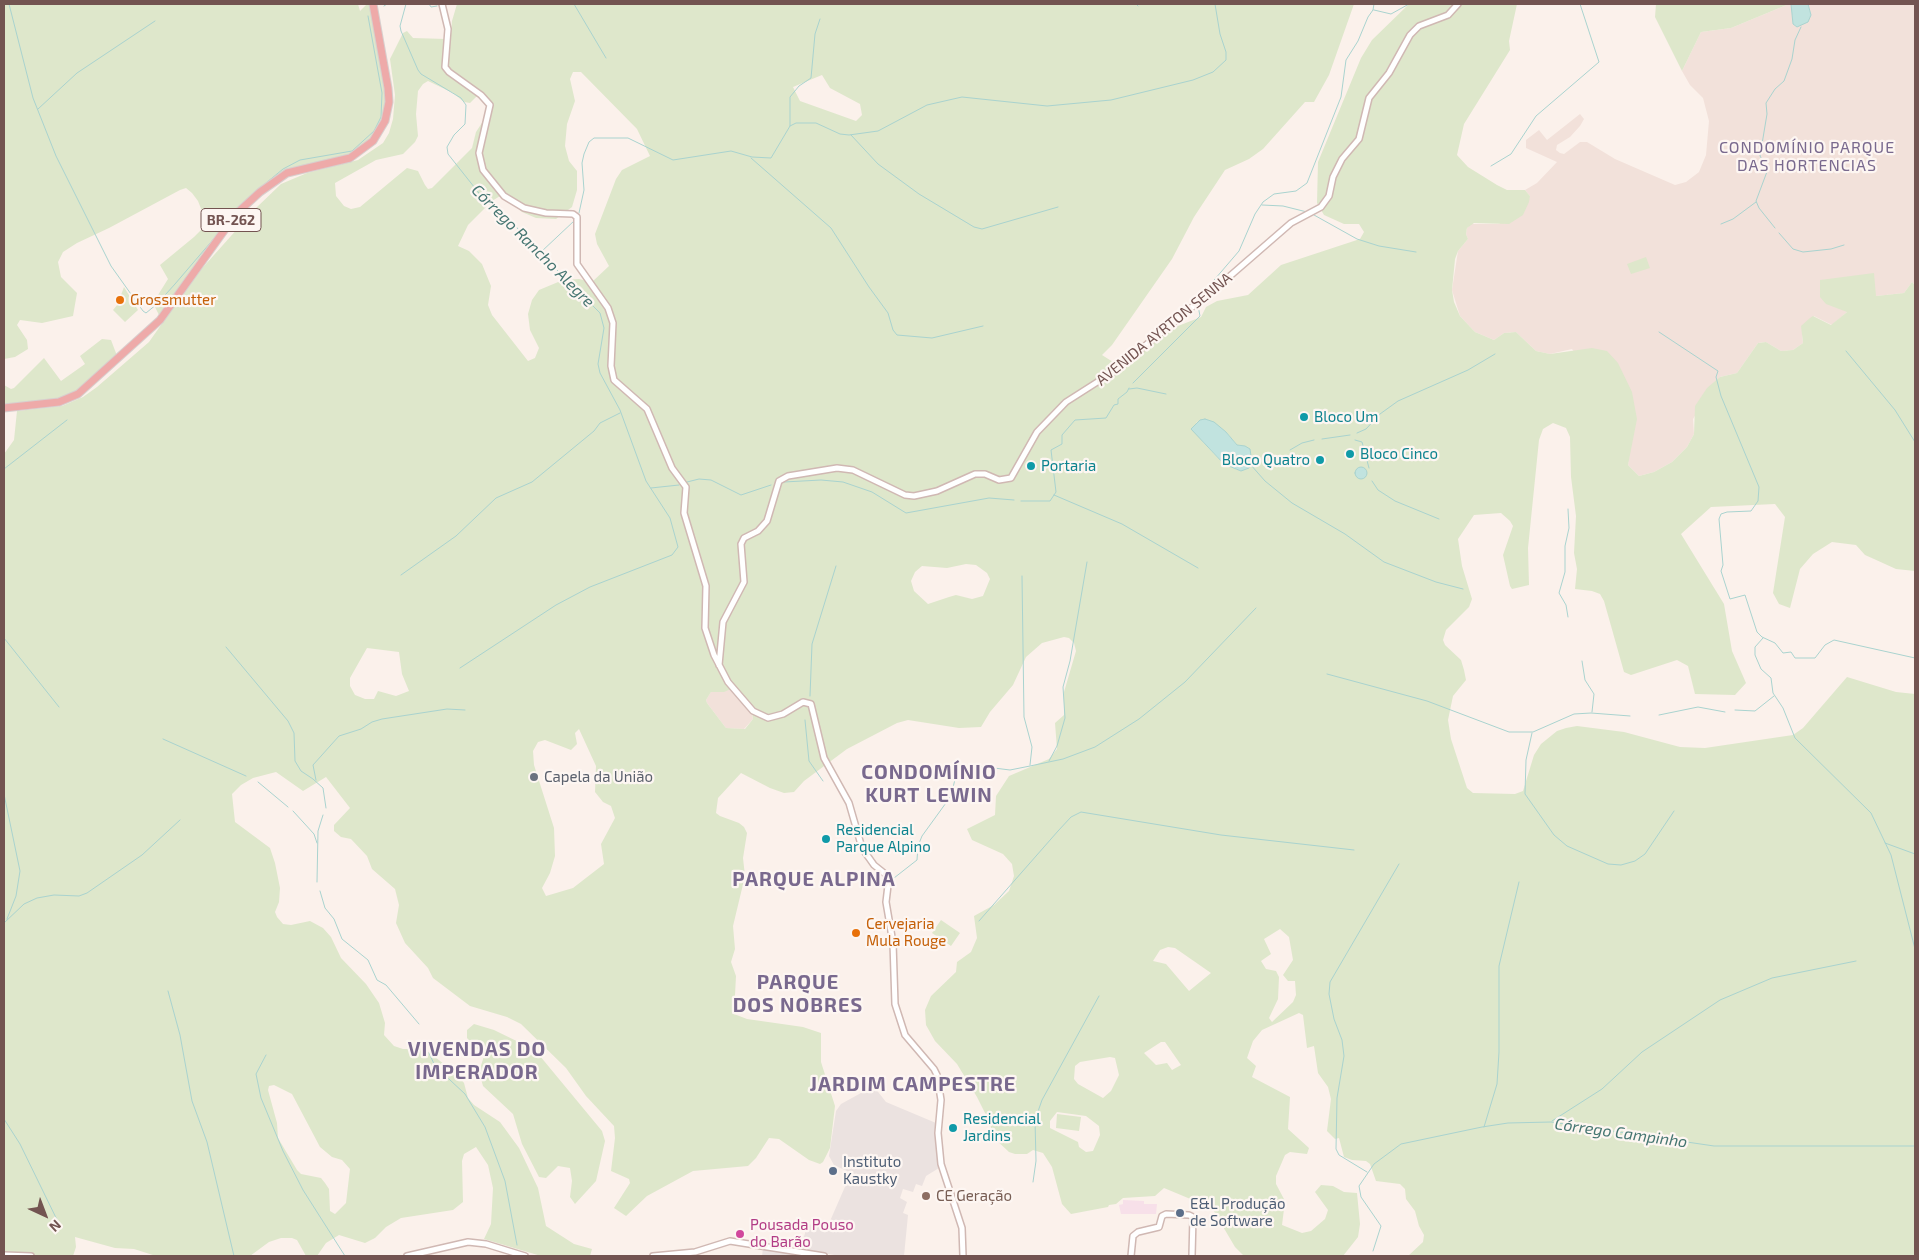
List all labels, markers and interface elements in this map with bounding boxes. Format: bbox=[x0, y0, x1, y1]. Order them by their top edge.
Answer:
district label: CONDOMÍNIO PARQUE DAS HORTENCIAS bbox=[1717, 138, 1897, 176]
water label: Córrego Rancho Alegre bbox=[468, 181, 598, 311]
road number: BR-262 bbox=[201, 208, 261, 232]
street label: AVENIDA AYRTON SENNA bbox=[1093, 269, 1235, 389]
place label: Grossmutter bbox=[130, 291, 216, 309]
marker: Grossmutter bbox=[114, 294, 126, 306]
place label: Bloco Um bbox=[1314, 408, 1378, 426]
marker: Bloco Um bbox=[1298, 411, 1310, 423]
place label: Bloco Cinco bbox=[1360, 445, 1438, 463]
marker: Bloco Cinco bbox=[1344, 448, 1356, 460]
place label: Bloco Quatro bbox=[1222, 451, 1310, 469]
marker: Bloco Quatro bbox=[1314, 454, 1326, 466]
place label: Portaria bbox=[1041, 457, 1096, 475]
marker: Portaria bbox=[1025, 460, 1037, 472]
district label: CONDOMÍNIO KURT LEWIN bbox=[860, 760, 998, 807]
place label: Capela da União bbox=[544, 768, 653, 786]
marker: Capela da União bbox=[528, 771, 540, 783]
place label: Residencial Parque Alpino bbox=[836, 821, 931, 856]
marker: Residencial Parque Alpino bbox=[820, 833, 832, 845]
district label: PARQUE ALPINA bbox=[731, 867, 897, 891]
place label: Cervejaria Mula Rouge bbox=[866, 915, 946, 950]
marker: Cervejaria Mula Rouge bbox=[850, 927, 862, 939]
district label: PARQUE DOS NOBRES bbox=[731, 970, 865, 1017]
district label: VIVENDAS DO IMPERADOR bbox=[406, 1037, 548, 1084]
district label: JARDIM CAMPESTRE bbox=[808, 1072, 1018, 1096]
place label: Residencial Jardins bbox=[963, 1110, 1041, 1145]
water label: Córrego Campinho bbox=[1553, 1114, 1689, 1152]
marker: Residencial Jardins bbox=[947, 1122, 959, 1134]
place label: Instituto Kaustky bbox=[843, 1153, 901, 1188]
marker: Instituto Kaustky bbox=[827, 1165, 839, 1177]
place label: CE Geração bbox=[936, 1187, 1012, 1205]
north arrow bbox=[20, 1190, 70, 1240]
marker: CE Geração bbox=[920, 1190, 932, 1202]
place label: E&L Produção de Software bbox=[1190, 1195, 1285, 1230]
marker: E&L Produção de Software bbox=[1174, 1207, 1186, 1219]
place label: Pousada Pouso do Barão bbox=[750, 1216, 854, 1251]
text: N bbox=[46, 1217, 65, 1236]
marker: Pousada Pouso do Barão bbox=[734, 1228, 746, 1240]

